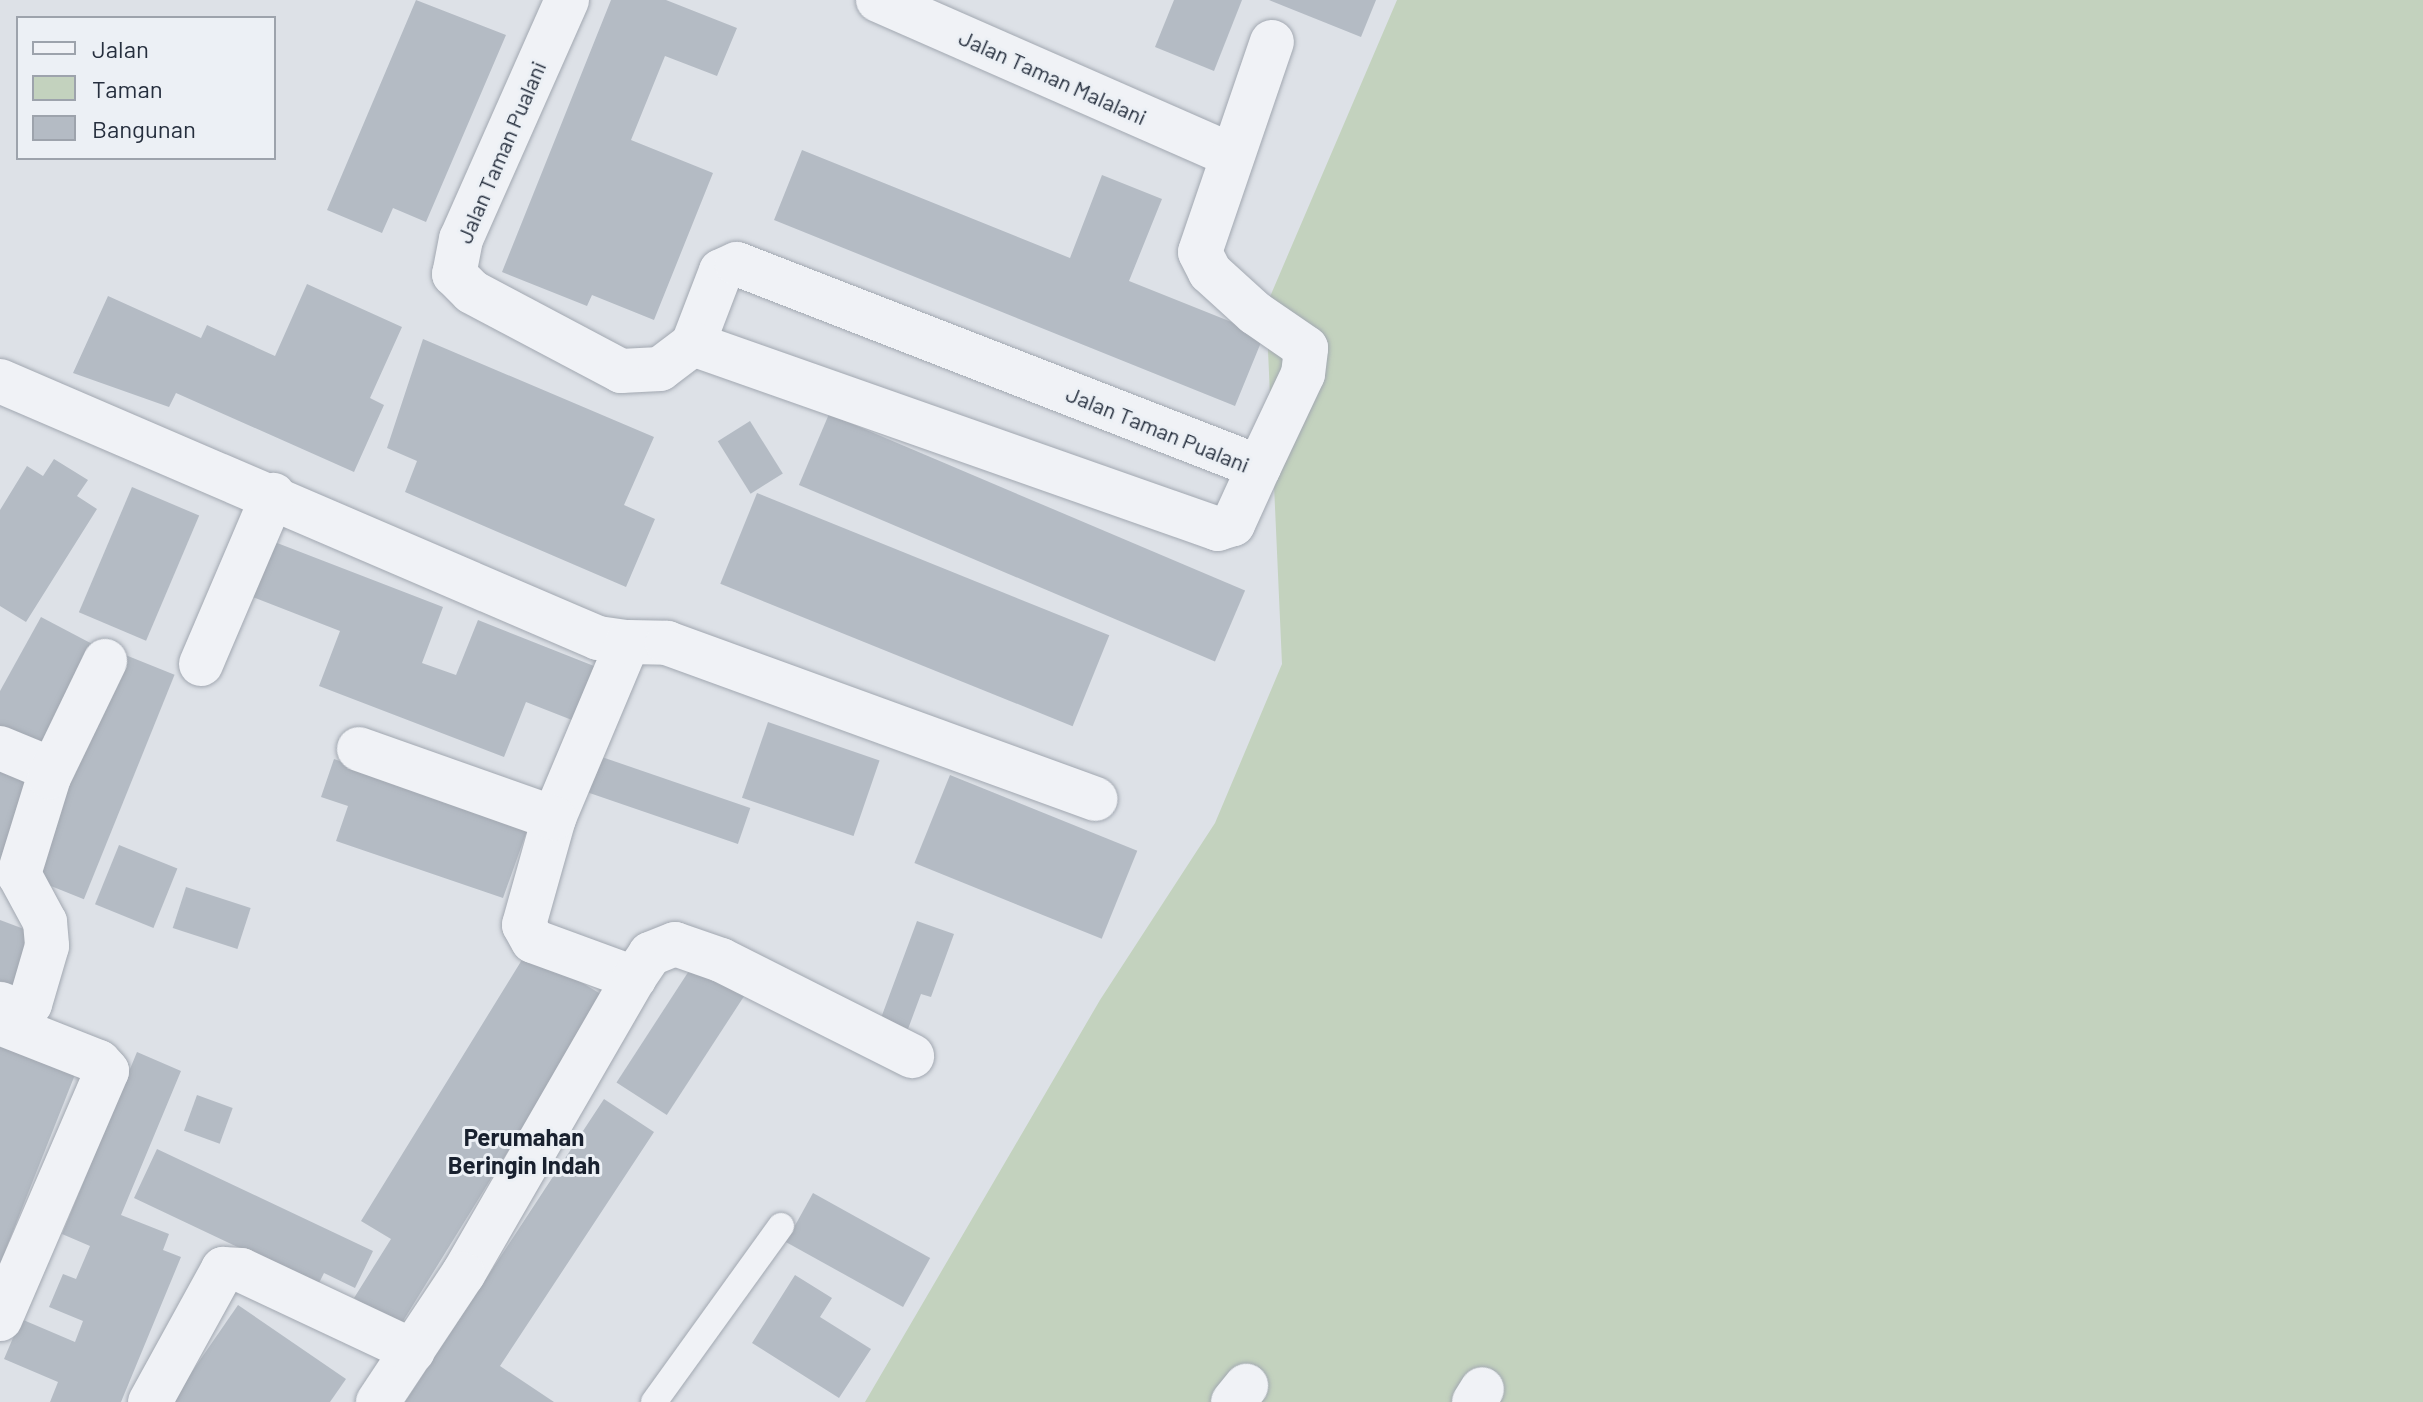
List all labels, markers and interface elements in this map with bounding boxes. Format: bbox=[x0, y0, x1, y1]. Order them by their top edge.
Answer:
legend bbox=[16, 16, 276, 160]
street label: Jalan Taman Malalani bbox=[955, 24, 1151, 130]
text: Jalan bbox=[92, 34, 149, 63]
street label: Jalan Taman Pualani bbox=[451, 57, 551, 247]
text: Taman bbox=[92, 74, 163, 103]
text: Bangunan bbox=[92, 114, 196, 143]
street label: Jalan Taman Pualani bbox=[1062, 380, 1254, 478]
district label: Perumahan Beringin Indah bbox=[448, 1123, 600, 1179]

